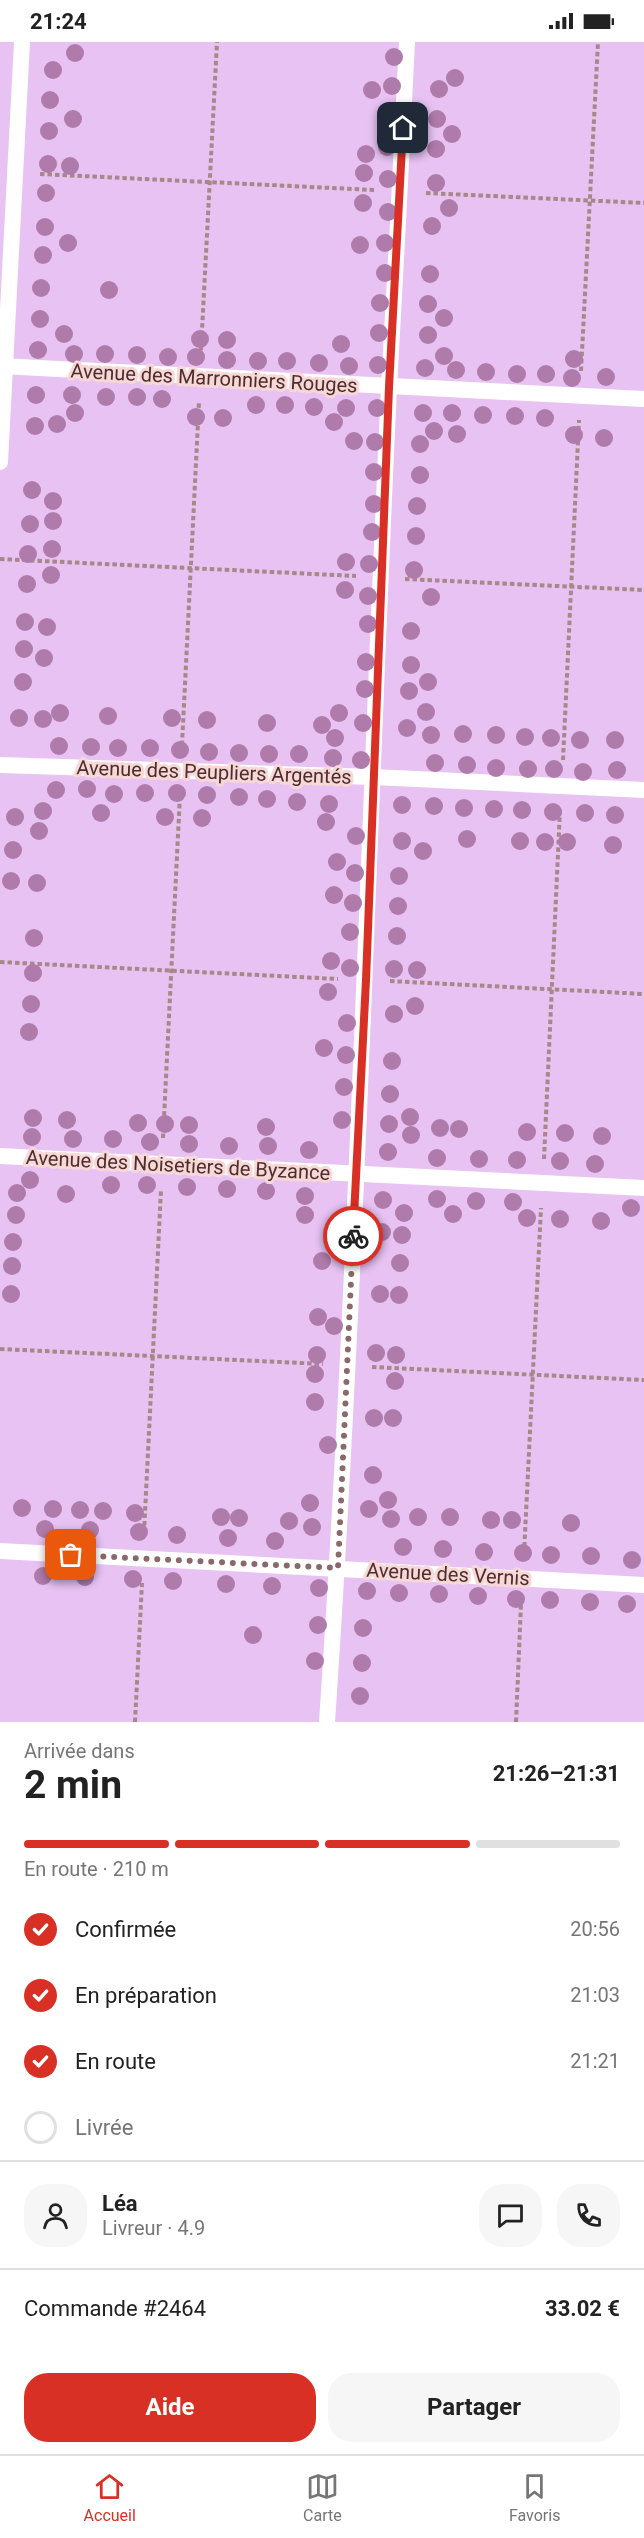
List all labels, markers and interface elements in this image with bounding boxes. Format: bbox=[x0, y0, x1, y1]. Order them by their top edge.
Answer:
text: 21:24 bbox=[30, 9, 87, 34]
pin bbox=[377, 102, 428, 153]
icon: home bbox=[386, 111, 419, 144]
street label: Avenue des Marronniers Rouges bbox=[70, 359, 358, 397]
street label: Avenue des Peupliers Argentés bbox=[76, 755, 352, 789]
street label: Avenue des Noisetiers de Byzance bbox=[25, 1145, 331, 1185]
courier bbox=[323, 1206, 383, 1266]
icon: bike bbox=[337, 1220, 370, 1253]
pin bbox=[45, 1529, 96, 1580]
icon: bag bbox=[54, 1538, 87, 1571]
street label: Avenue des Vernis bbox=[366, 1558, 530, 1590]
text: Arrivée dans bbox=[24, 1739, 135, 1763]
text: 21:26–21:31 bbox=[493, 1761, 620, 1786]
text: 2 min bbox=[24, 1762, 122, 1808]
text: En route · 210 m bbox=[24, 1857, 169, 1881]
icon: check bbox=[24, 1913, 57, 1946]
text: Confirmée bbox=[75, 1917, 176, 1942]
text: 20:56 bbox=[570, 1917, 620, 1941]
icon: check bbox=[24, 1979, 57, 2012]
text: En préparation bbox=[75, 1983, 217, 2008]
text: 21:03 bbox=[570, 1983, 620, 2007]
icon: check bbox=[24, 2045, 57, 2078]
text: En route bbox=[75, 2049, 156, 2074]
text: 21:21 bbox=[570, 2049, 620, 2073]
text: Livrée bbox=[75, 2115, 133, 2140]
button: person bbox=[24, 2184, 87, 2247]
button: chat bbox=[479, 2184, 542, 2247]
button: phone bbox=[557, 2184, 620, 2247]
text: Léa bbox=[102, 2191, 138, 2216]
text: Livreur · 4.9 bbox=[102, 2216, 205, 2240]
text: Commande #2464 bbox=[24, 2296, 206, 2321]
text: 33.02 € bbox=[545, 2296, 620, 2321]
button: Aide bbox=[24, 2373, 316, 2442]
button: Partager bbox=[328, 2373, 620, 2442]
tab: Accueil bbox=[84, 2470, 136, 2525]
tab: Carte bbox=[303, 2470, 342, 2525]
tab: Favoris bbox=[509, 2470, 560, 2525]

